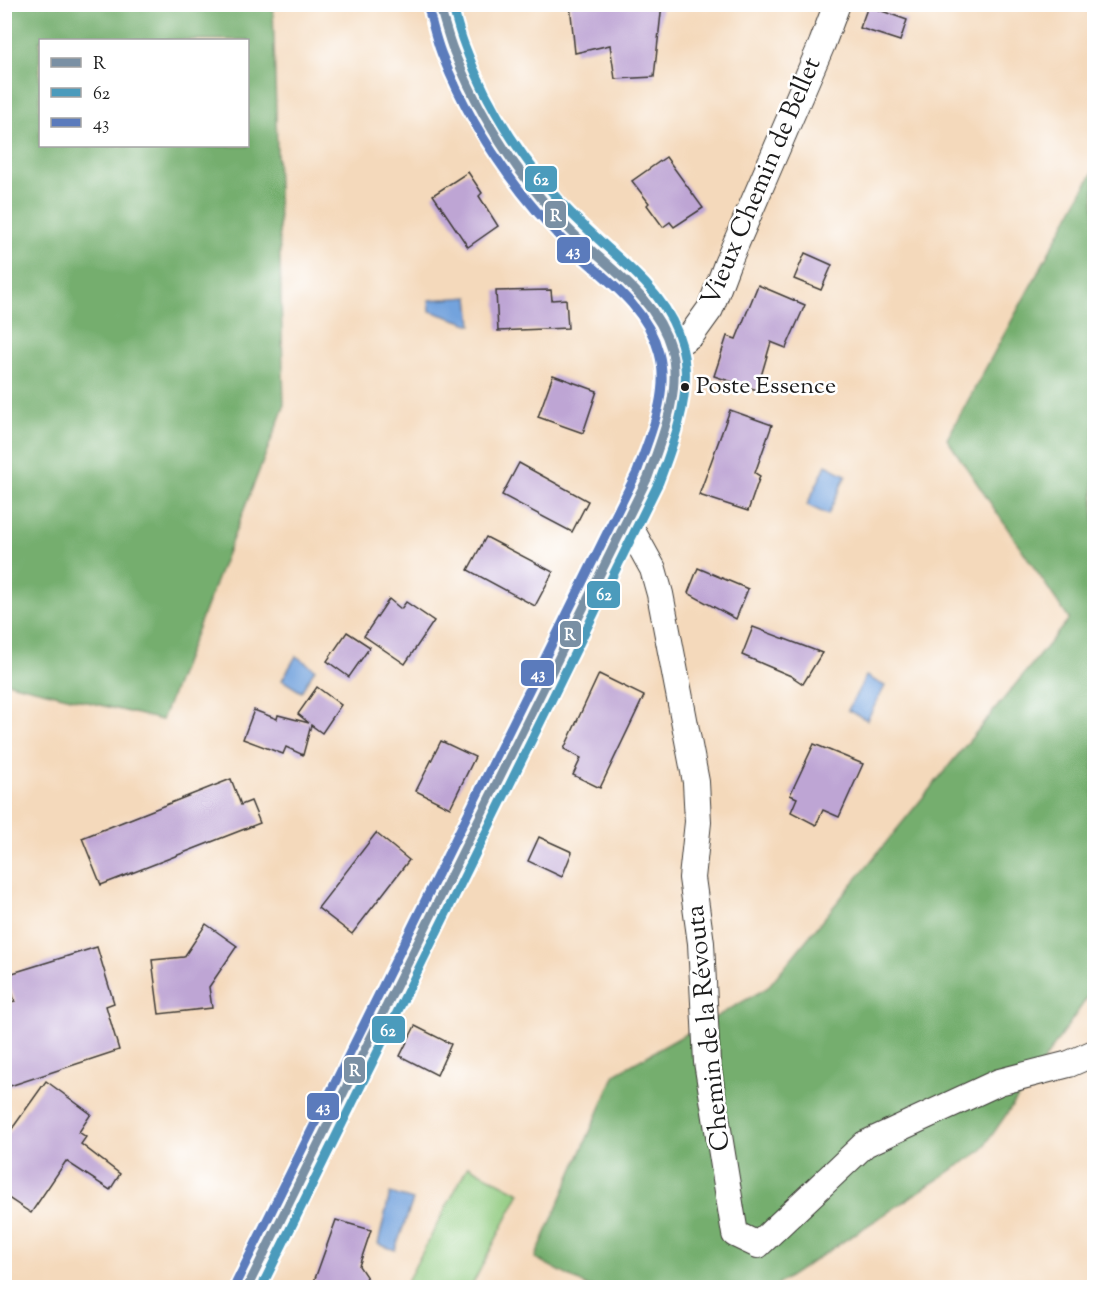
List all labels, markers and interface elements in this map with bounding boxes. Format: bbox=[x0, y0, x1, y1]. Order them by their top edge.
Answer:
legend bbox=[39, 39, 249, 147]
text: R bbox=[93, 52, 106, 78]
street label: Vieux Chemin de Bellet bbox=[693, 52, 831, 312]
text: 62 bbox=[93, 82, 111, 108]
text: 43 bbox=[93, 112, 109, 138]
line badge: 62 bbox=[524, 165, 558, 193]
text: 62 bbox=[533, 170, 549, 193]
line badge: R bbox=[544, 200, 567, 229]
text: R bbox=[550, 206, 562, 229]
line badge: 43 bbox=[556, 236, 591, 264]
text: 43 bbox=[565, 241, 581, 264]
place label: Poste Essence bbox=[696, 370, 836, 404]
marker: Poste Essence bbox=[679, 381, 691, 393]
line badge: 62 bbox=[586, 580, 621, 609]
text: 62 bbox=[596, 585, 612, 608]
line badge: R bbox=[559, 620, 582, 648]
text: R bbox=[564, 625, 576, 648]
line badge: 43 bbox=[520, 659, 555, 687]
text: 43 bbox=[530, 664, 546, 687]
street label: Chemin de la Révouta bbox=[678, 903, 740, 1153]
line badge: 62 bbox=[371, 1015, 406, 1044]
text: 62 bbox=[380, 1021, 396, 1044]
line badge: R bbox=[343, 1056, 366, 1084]
text: R bbox=[349, 1061, 361, 1084]
line badge: 43 bbox=[306, 1092, 340, 1121]
text: 43 bbox=[315, 1097, 331, 1120]

